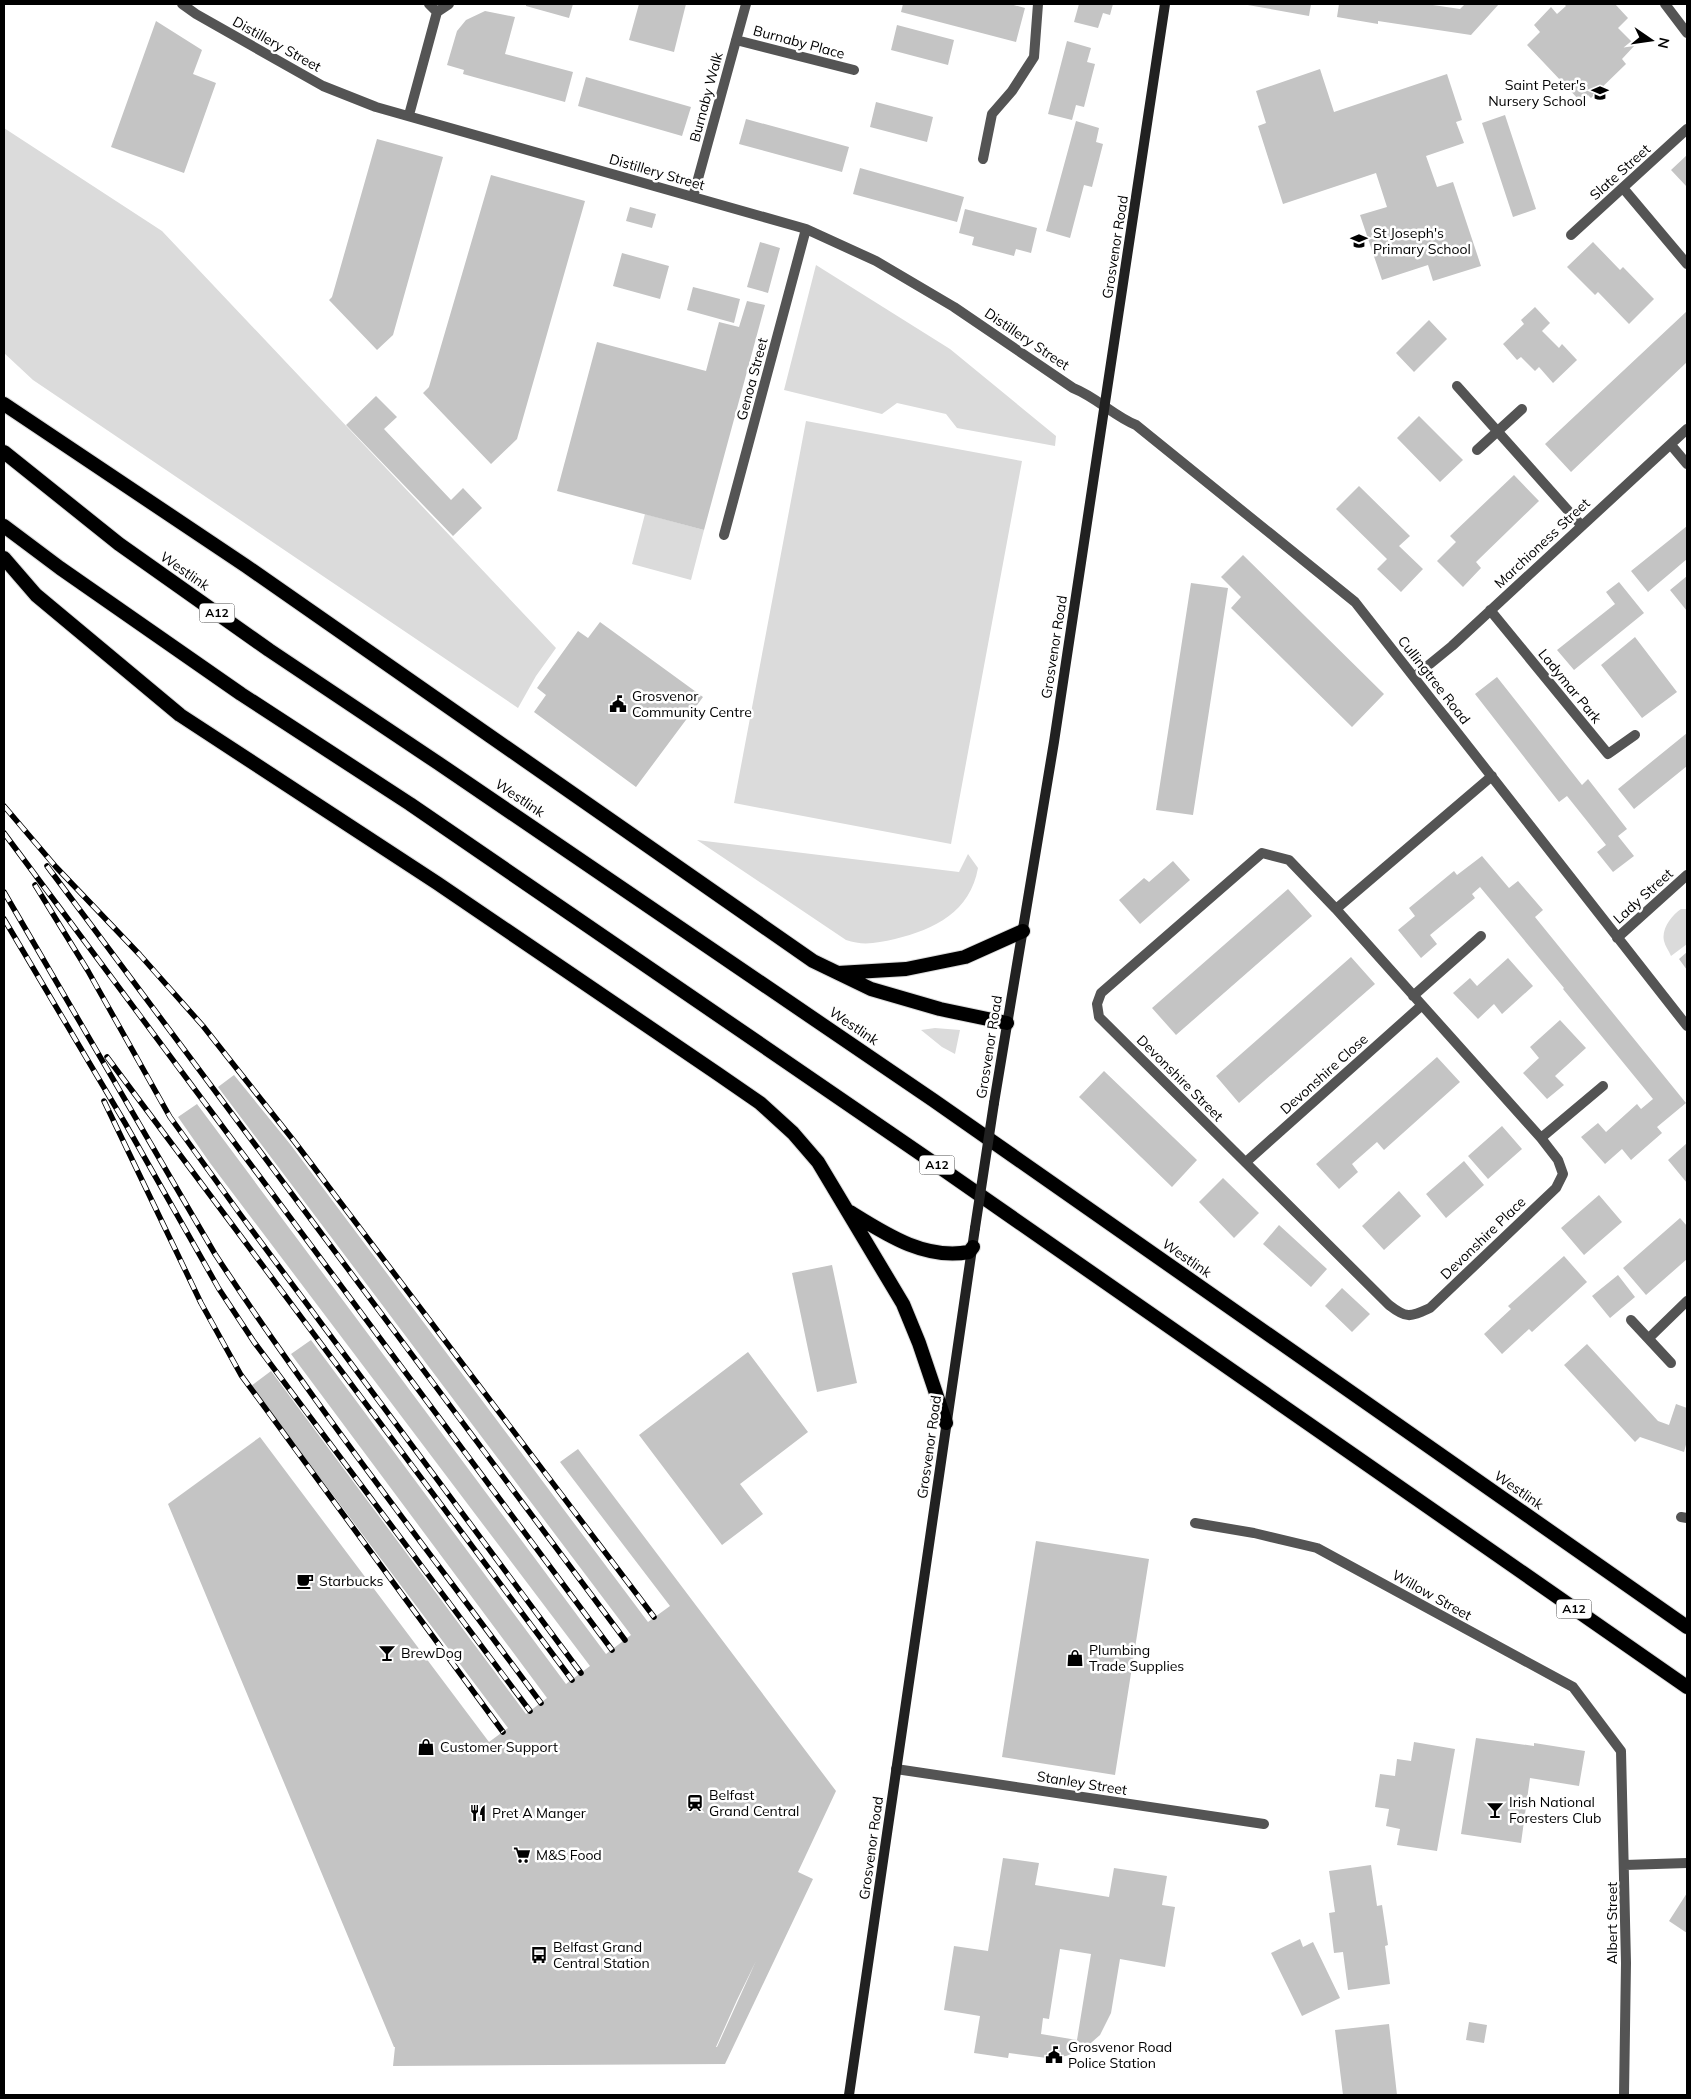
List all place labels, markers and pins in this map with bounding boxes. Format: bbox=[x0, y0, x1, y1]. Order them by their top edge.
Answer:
place label: Saint Peter's Nursery School bbox=[1488, 76, 1586, 110]
school or university icon: Saint Peter's Nursery School bbox=[1590, 83, 1610, 103]
place label: St Joseph's Primary School bbox=[1373, 224, 1471, 258]
school or university icon: St Joseph's Primary School bbox=[1349, 231, 1369, 251]
place label: Grosvenor Community Centre bbox=[632, 687, 752, 721]
public building icon: Grosvenor Community Centre bbox=[608, 694, 628, 714]
cafe icon: Starbucks bbox=[295, 1571, 315, 1591]
place label: Starbucks bbox=[319, 1572, 384, 1590]
place label: Plumbing Trade Supplies bbox=[1089, 1641, 1184, 1675]
bar icon: BrewDog bbox=[377, 1643, 397, 1663]
place label: BrewDog bbox=[401, 1644, 462, 1662]
shop icon: Plumbing Trade Supplies bbox=[1065, 1648, 1085, 1668]
shop icon: Customer Support bbox=[416, 1737, 436, 1757]
place label: Customer Support bbox=[440, 1738, 558, 1756]
place label: Belfast Grand Central bbox=[709, 1786, 799, 1820]
station icon: Belfast Grand Central bbox=[685, 1793, 705, 1813]
place label: Irish National Foresters Club bbox=[1509, 1793, 1602, 1827]
bar icon: Irish National Foresters Club bbox=[1485, 1800, 1505, 1820]
restaurant icon: Pret A Manger bbox=[468, 1803, 488, 1823]
place label: Pret A Manger bbox=[492, 1804, 587, 1822]
supermarket icon: M&S Food bbox=[512, 1845, 532, 1865]
place label: M&S Food bbox=[536, 1846, 602, 1864]
place label: Belfast Grand Central Station bbox=[553, 1938, 650, 1972]
bus stop icon: Belfast Grand Central Station bbox=[529, 1945, 549, 1965]
place label: Grosvenor Road Police Station bbox=[1068, 2038, 1172, 2072]
public building icon: Grosvenor Road Police Station bbox=[1044, 2045, 1064, 2065]

